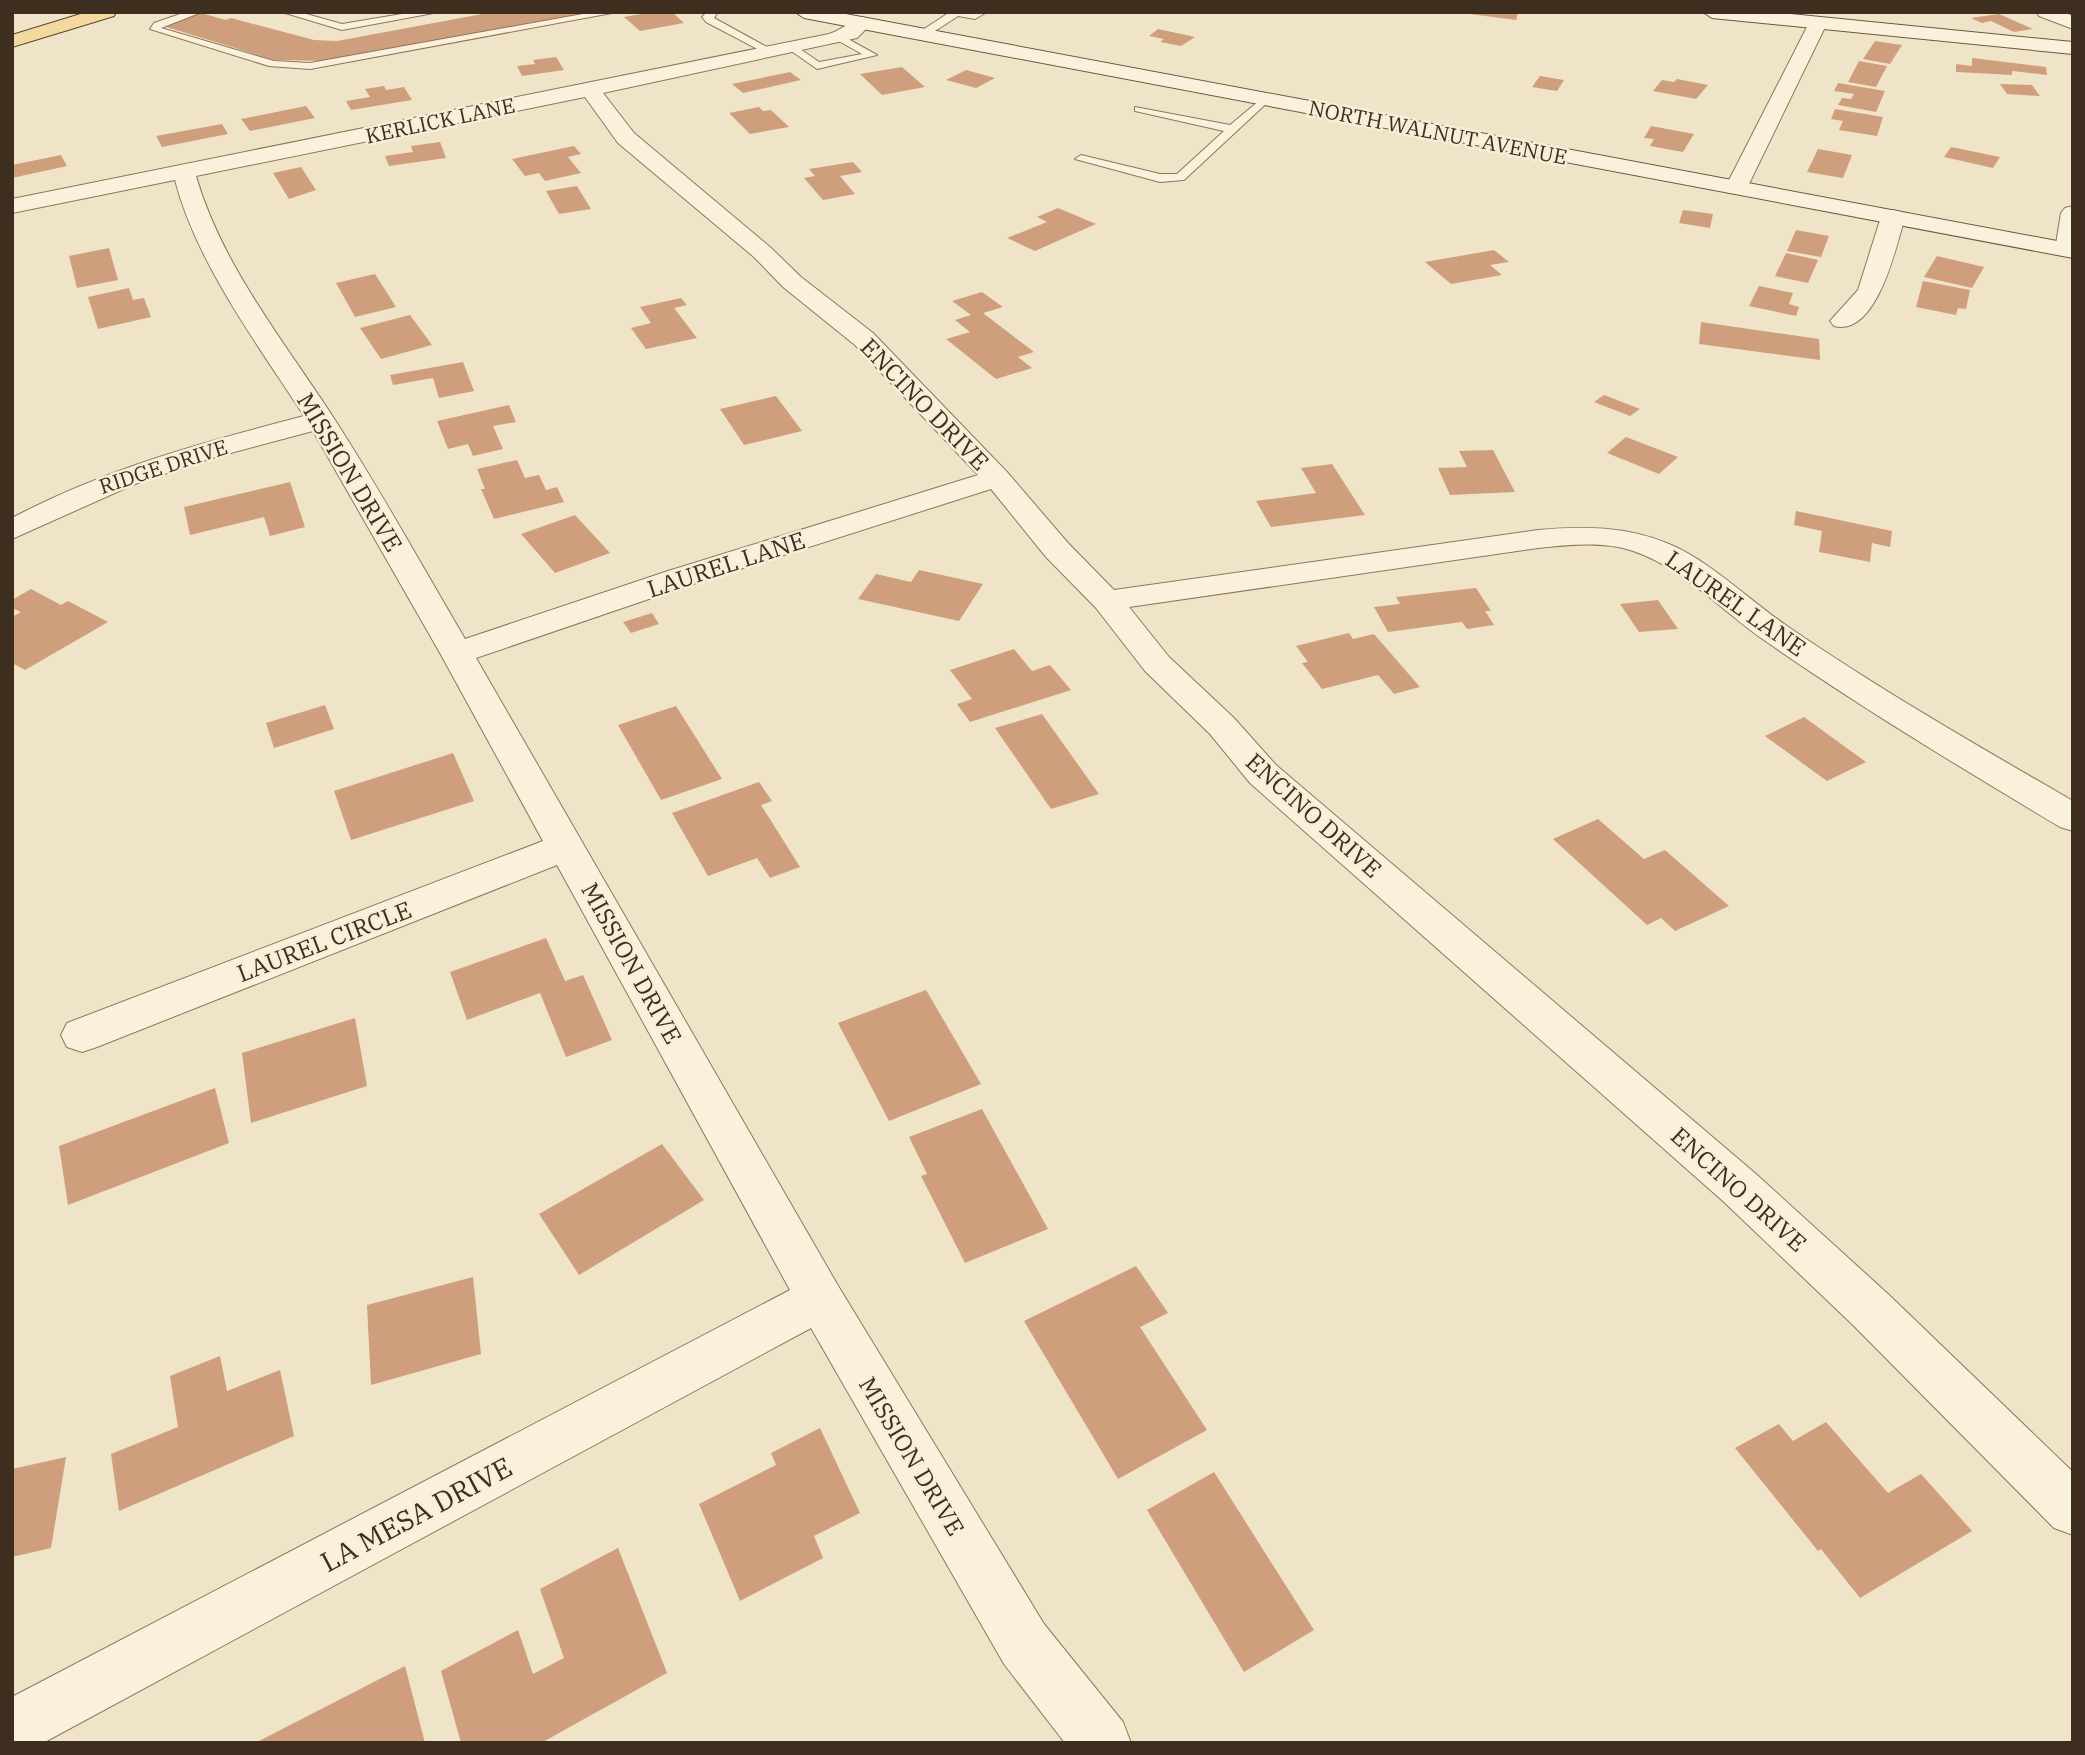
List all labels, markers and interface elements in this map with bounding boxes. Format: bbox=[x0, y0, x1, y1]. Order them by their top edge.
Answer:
street label: KERLICK LANE bbox=[363, 90, 517, 150]
street label: NORTH WALNUT AVENUE bbox=[1306, 93, 1570, 171]
street label: ENCINO DRIVE bbox=[854, 331, 996, 477]
street label: MISSION DRIVE bbox=[290, 387, 410, 557]
street label: RIDGE DRIVE bbox=[95, 432, 231, 500]
street label: LAUREL LANE bbox=[643, 523, 809, 605]
street label: LAUREL LANE bbox=[1660, 543, 1812, 663]
street label: ENCINO DRIVE bbox=[1239, 746, 1389, 884]
street label: MISSION DRIVE bbox=[574, 877, 690, 1049]
street label: LAUREL CIRCLE bbox=[232, 893, 416, 989]
street label: ENCINO DRIVE bbox=[1664, 1120, 1814, 1258]
street label: MISSION DRIVE bbox=[852, 1371, 972, 1541]
street label: LA MESA DRIVE bbox=[314, 1448, 518, 1580]

